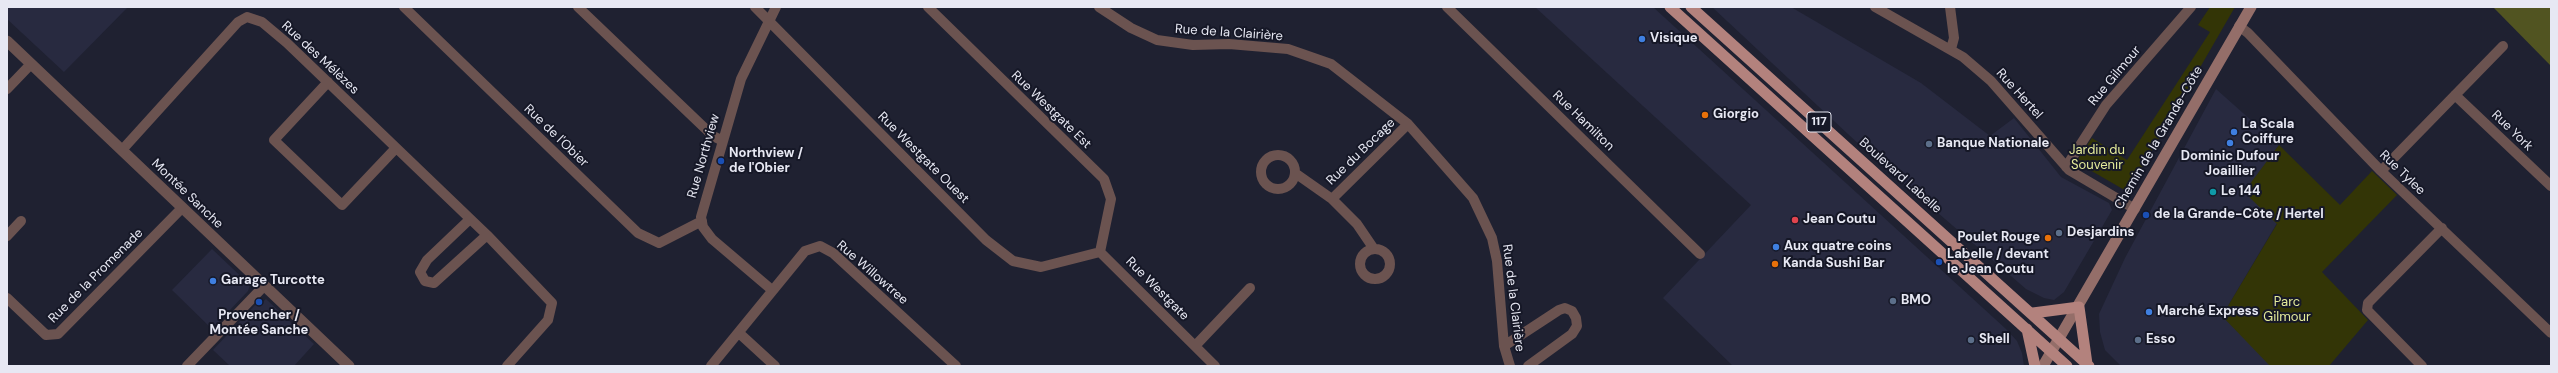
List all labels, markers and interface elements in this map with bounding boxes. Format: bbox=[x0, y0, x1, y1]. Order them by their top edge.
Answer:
street label: Rue des Mélèzes bbox=[278, 18, 362, 98]
street label: Rue de la Clairière bbox=[1175, 21, 1283, 45]
place label: Visique bbox=[1650, 31, 1698, 47]
marker: Visique bbox=[1637, 34, 1647, 44]
street label: Rue Gilmour bbox=[2085, 43, 2145, 109]
street label: Chemin de la Grande-Côte bbox=[2111, 63, 2207, 213]
street label: Rue Hertel bbox=[1992, 66, 2046, 122]
street label: Rue Westgate Est bbox=[1008, 68, 1094, 152]
street label: Rue Hamilton bbox=[1549, 88, 1617, 154]
street label: Rue de l'Obier bbox=[521, 101, 591, 171]
place label: Giorgio bbox=[1713, 107, 1759, 123]
street label: Rue York bbox=[2488, 108, 2536, 154]
street label: Rue Westgate Ouest bbox=[874, 109, 972, 207]
marker: Giorgio bbox=[1700, 110, 1710, 120]
street label: Rue Northview bbox=[685, 112, 723, 200]
road number: 117 bbox=[1807, 112, 1831, 132]
street label: Rue du Bocage bbox=[1323, 115, 1399, 189]
place label: La Scala Coiffure bbox=[2242, 117, 2294, 148]
marker: La Scala Coiffure bbox=[2229, 127, 2239, 137]
street label: Boulevard Labelle bbox=[1856, 135, 1944, 217]
place label: Banque Nationale bbox=[1937, 136, 2049, 152]
marker: Dominic Dufour Joaillier bbox=[2225, 138, 2235, 148]
marker: Banque Nationale bbox=[1924, 139, 1934, 149]
park label: Jardin du Souvenir bbox=[2069, 143, 2125, 174]
place label: Northview / de l'Obier bbox=[729, 146, 803, 177]
street label: Rue Tylee bbox=[2376, 147, 2428, 199]
place label: Dominic Dufour Joaillier bbox=[2181, 149, 2279, 180]
street label: Montée Sanche bbox=[148, 156, 226, 232]
marker: Northview / de l'Obier bbox=[716, 156, 726, 166]
place label: Le 144 bbox=[2221, 184, 2260, 200]
marker: Le 144 bbox=[2208, 187, 2218, 197]
place label: de la Grande-Côte / Hertel bbox=[2154, 207, 2324, 223]
marker: de la Grande-Côte / Hertel bbox=[2141, 210, 2151, 220]
place label: Jean Coutu bbox=[1803, 212, 1876, 228]
marker: Jean Coutu bbox=[1790, 215, 1800, 225]
street label: Rue de la Promenade bbox=[45, 225, 147, 327]
place label: Desjardins bbox=[2067, 225, 2134, 241]
marker: Desjardins bbox=[2054, 228, 2064, 238]
place label: Poulet Rouge bbox=[1957, 230, 2040, 246]
marker: Poulet Rouge bbox=[2043, 233, 2053, 243]
street label: Rue Willowtree bbox=[833, 238, 911, 308]
place label: Aux quatre coins bbox=[1784, 239, 1892, 255]
marker: Aux quatre coins bbox=[1771, 242, 1781, 252]
street label: Rue de la Clairière bbox=[1499, 243, 1527, 353]
place label: Labelle / devant le Jean Coutu bbox=[1947, 247, 2049, 278]
street label: Rue Westgate bbox=[1122, 254, 1192, 324]
place label: Kanda Sushi Bar bbox=[1783, 256, 1885, 272]
marker: Labelle / devant le Jean Coutu bbox=[1934, 257, 1944, 267]
marker: Kanda Sushi Bar bbox=[1770, 259, 1780, 269]
place label: Garage Turcotte bbox=[221, 273, 325, 289]
marker: Garage Turcotte bbox=[208, 276, 218, 286]
place label: BMO bbox=[1901, 293, 1931, 309]
park label: Parc Gilmour bbox=[2263, 295, 2311, 326]
marker: BMO bbox=[1888, 296, 1898, 306]
marker: Provencher / Montée Sanche bbox=[254, 297, 264, 307]
place label: Marché Express bbox=[2157, 304, 2259, 320]
marker: Marché Express bbox=[2144, 307, 2154, 317]
place label: Provencher / Montée Sanche bbox=[210, 308, 308, 339]
place label: Shell bbox=[1979, 332, 2010, 348]
place label: Esso bbox=[2146, 332, 2175, 348]
marker: Shell bbox=[1966, 335, 1976, 345]
marker: Esso bbox=[2133, 335, 2143, 345]

